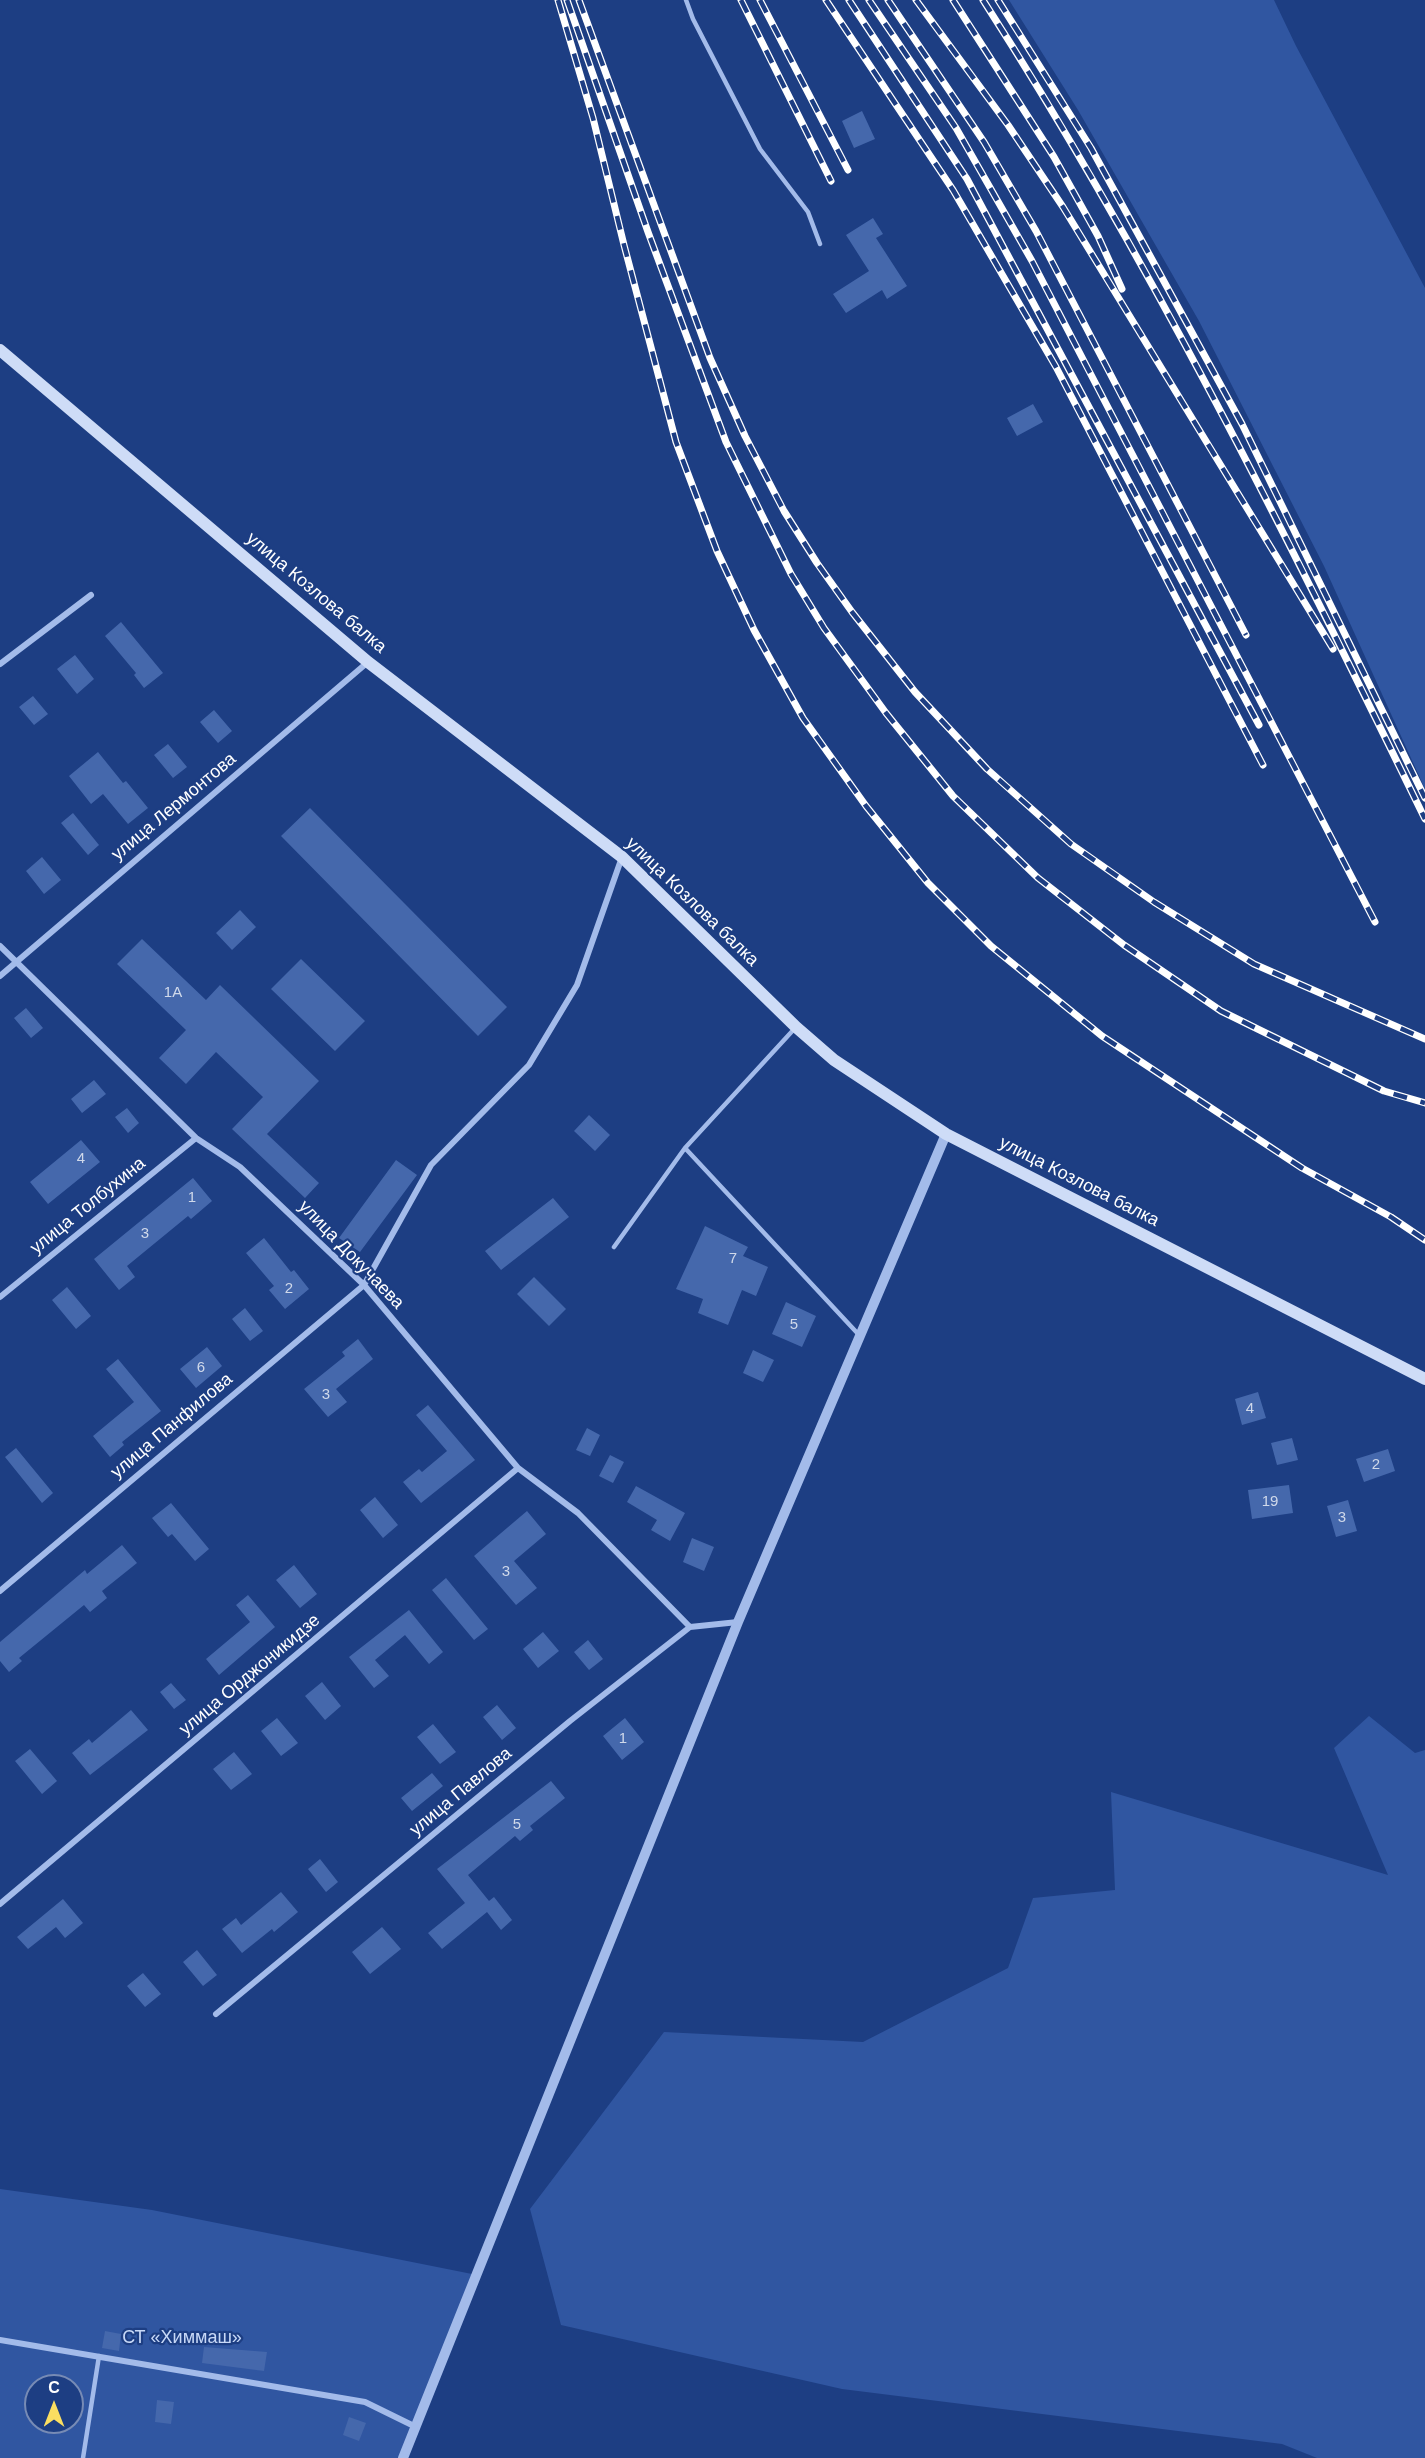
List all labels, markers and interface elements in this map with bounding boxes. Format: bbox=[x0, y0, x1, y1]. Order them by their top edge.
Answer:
street label: улица Козлова балка bbox=[241, 528, 391, 658]
street label: улица Лермонтова bbox=[107, 749, 241, 865]
street label: улица Козлова балка bbox=[621, 833, 763, 971]
house number: 1А bbox=[164, 984, 182, 1002]
street label: улица Козлова балка bbox=[995, 1132, 1163, 1232]
house number: 4 bbox=[77, 1150, 85, 1168]
street label: улица Толбухина bbox=[26, 1153, 150, 1259]
house number: 1 bbox=[188, 1189, 196, 1207]
street label: улица Докучаева bbox=[294, 1196, 408, 1314]
house number: 3 bbox=[141, 1225, 149, 1243]
house number: 7 bbox=[729, 1250, 737, 1268]
house number: 2 bbox=[285, 1280, 293, 1298]
house number: 5 bbox=[790, 1316, 798, 1334]
house number: 6 bbox=[197, 1359, 205, 1377]
street label: улица Панфилова bbox=[107, 1369, 237, 1483]
house number: 3 bbox=[322, 1386, 330, 1404]
house number: 4 bbox=[1246, 1400, 1254, 1418]
house number: 2 bbox=[1372, 1456, 1380, 1474]
house number: 19 bbox=[1262, 1493, 1278, 1511]
house number: 3 bbox=[1338, 1509, 1346, 1527]
house number: 3 bbox=[502, 1563, 510, 1581]
street label: улица Орджоникидзе bbox=[175, 1610, 325, 1740]
house number: 1 bbox=[619, 1730, 627, 1748]
street label: улица Павлова bbox=[406, 1743, 516, 1841]
house number: 5 bbox=[513, 1816, 521, 1834]
park label: СТ «Химмаш» bbox=[122, 2327, 242, 2349]
north arrow bbox=[24, 2374, 84, 2434]
text: С bbox=[48, 2379, 60, 2396]

